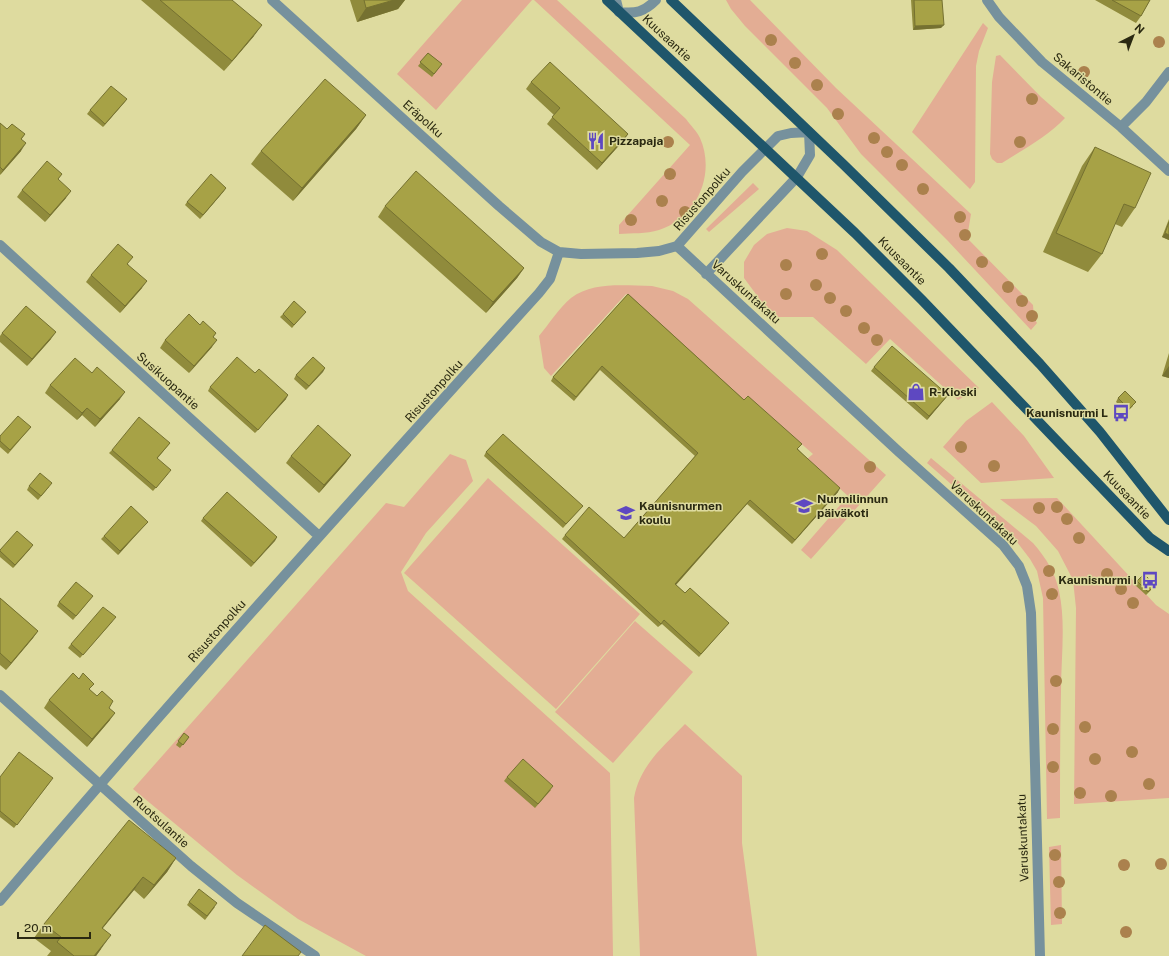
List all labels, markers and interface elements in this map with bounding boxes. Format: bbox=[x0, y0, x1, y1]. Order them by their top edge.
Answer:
street label: Kuusaantie bbox=[639, 12, 695, 64]
north arrow bbox=[1113, 16, 1153, 56]
text: N bbox=[1132, 21, 1147, 36]
street label: Sakaristontie bbox=[1050, 50, 1116, 108]
street label: Eräpolku bbox=[400, 97, 446, 141]
restaurant icon: Pizzapaja bbox=[586, 131, 606, 151]
place label: Pizzapaja bbox=[609, 134, 664, 148]
street label: Risustonpolku bbox=[671, 164, 733, 234]
street label: Kuusaantie bbox=[875, 234, 929, 288]
street label: Varuskuntakatu bbox=[709, 257, 783, 327]
street label: Susikuopantie bbox=[134, 349, 202, 413]
street label: Risustonpolku bbox=[402, 357, 466, 425]
shop icon: R-Kioski bbox=[906, 382, 926, 402]
place label: R-Kioski bbox=[929, 385, 977, 399]
bus stop icon: Kaunisnurmi L bbox=[1111, 403, 1131, 423]
place label: Kaunisnurmi L bbox=[1026, 406, 1108, 420]
street label: Kuusaantie bbox=[1100, 468, 1154, 522]
street label: Varuskuntakatu bbox=[947, 478, 1021, 548]
place label: Nurmilinnun päiväkoti bbox=[817, 492, 888, 520]
school or university icon: Nurmilinnun päiväkoti bbox=[794, 496, 814, 516]
place label: Kaunisnurmen koulu bbox=[639, 499, 722, 527]
school or university icon: Kaunisnurmen koulu bbox=[616, 503, 636, 523]
bus stop icon: Kaunisnurmi I bbox=[1140, 570, 1160, 590]
place label: Kaunisnurmi I bbox=[1058, 573, 1137, 587]
street label: Risustonpolku bbox=[185, 597, 249, 665]
street label: Ruotsulantie bbox=[130, 793, 192, 851]
street label: Varuskuntakatu bbox=[1014, 794, 1032, 882]
scale bar bbox=[18, 914, 90, 940]
text: 20 m bbox=[24, 921, 52, 935]

